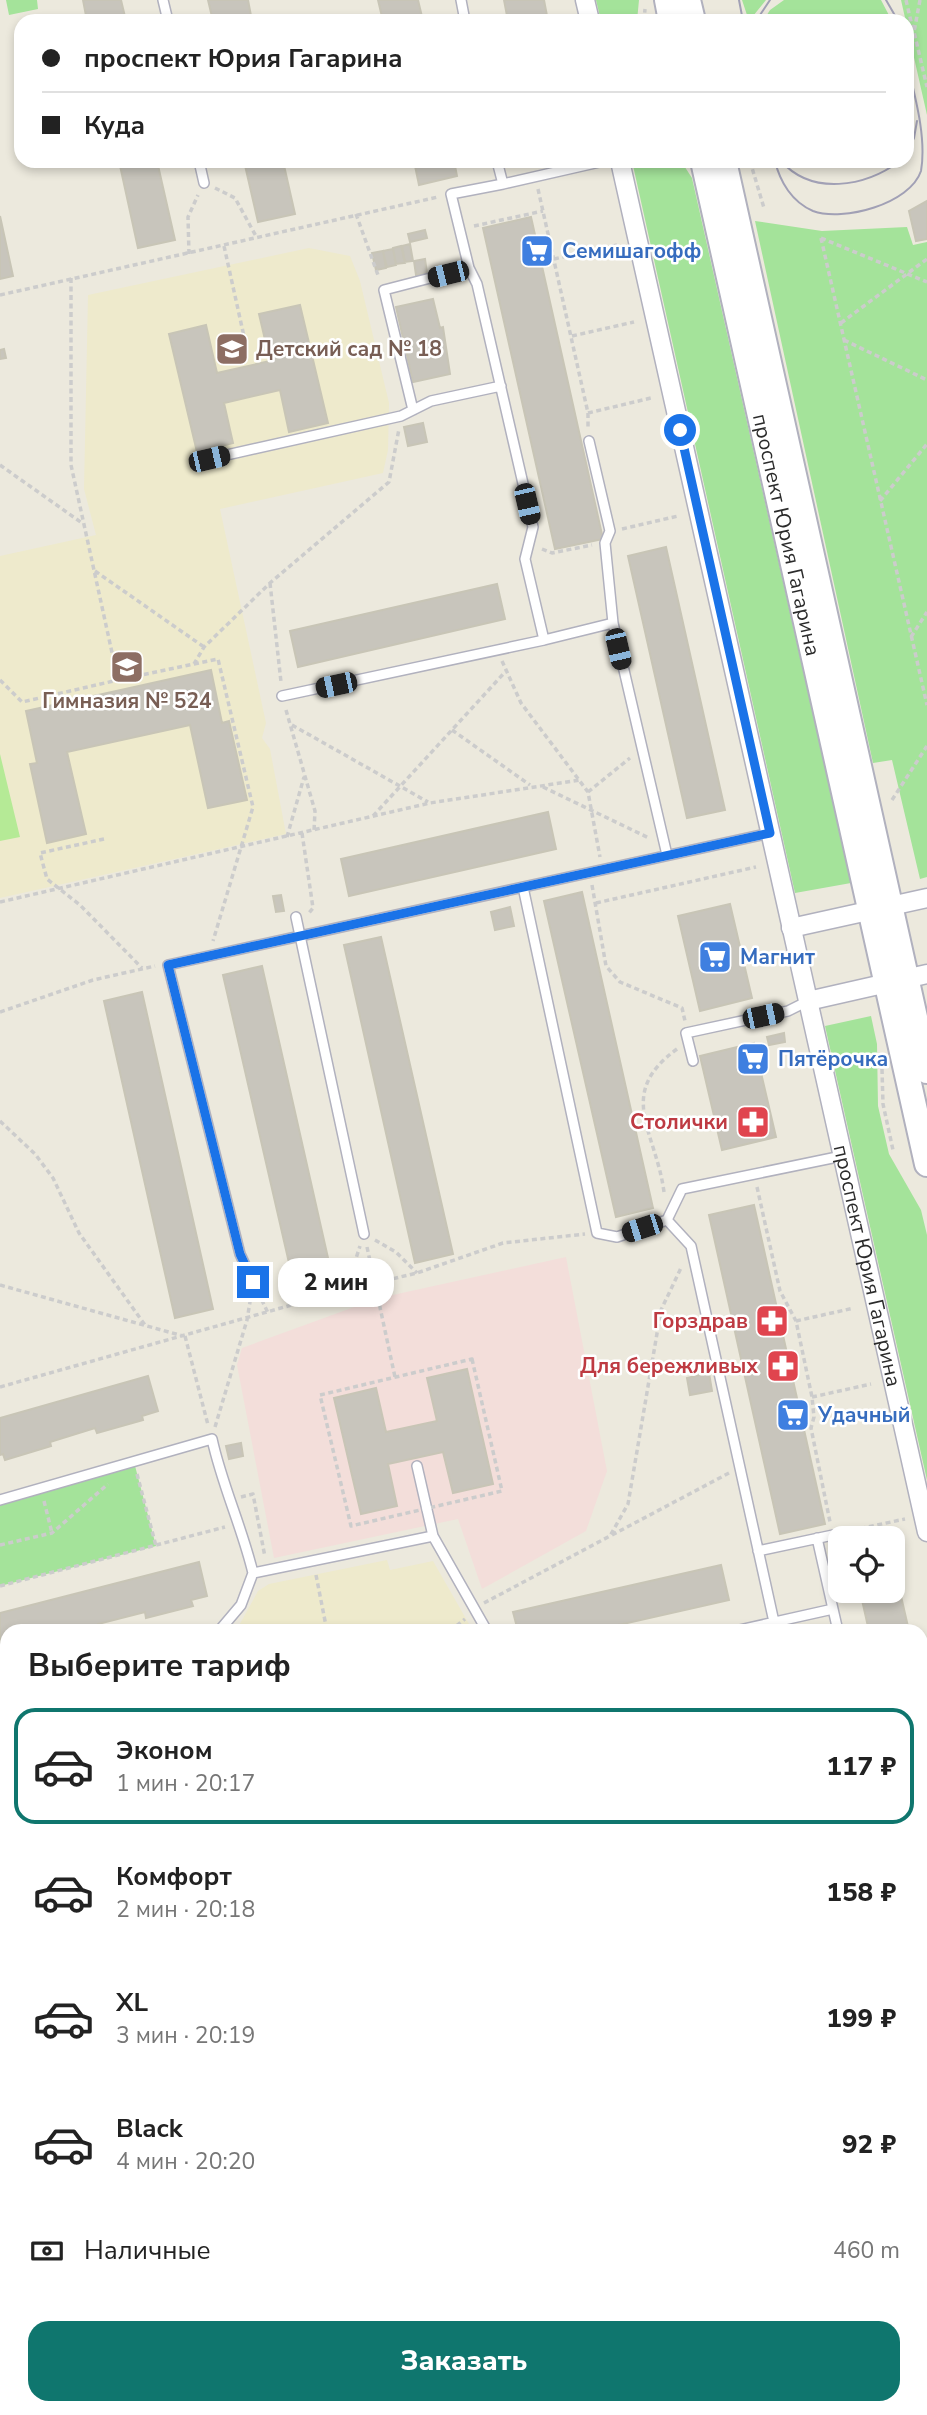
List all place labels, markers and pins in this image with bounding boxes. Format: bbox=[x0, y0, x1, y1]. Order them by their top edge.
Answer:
supermarket icon: Семишагофф bbox=[518, 232, 556, 270]
place label: Семишагофф bbox=[562, 237, 701, 265]
school or university icon: Детский сад № 18 bbox=[213, 330, 251, 368]
place label: Детский сад № 18 bbox=[256, 335, 442, 363]
school or university icon: Гимназия № 524 bbox=[108, 648, 146, 686]
place label: Гимназия № 524 bbox=[42, 687, 212, 715]
supermarket icon: Магнит bbox=[696, 938, 734, 976]
place label: Магнит bbox=[740, 943, 815, 971]
supermarket icon: Пятёрочка bbox=[734, 1040, 772, 1078]
place label: Пятёрочка bbox=[778, 1045, 888, 1073]
pharmacy icon: Столички bbox=[734, 1103, 772, 1141]
place label: Столички bbox=[630, 1108, 728, 1136]
pharmacy icon: Горздрав bbox=[753, 1302, 791, 1340]
place label: Горздрав bbox=[653, 1307, 748, 1335]
pharmacy icon: Для бережливых bbox=[764, 1347, 802, 1385]
place label: Для бережливых bbox=[580, 1352, 758, 1380]
supermarket icon: Удачный bbox=[774, 1396, 812, 1434]
place label: Удачный bbox=[817, 1401, 910, 1429]

